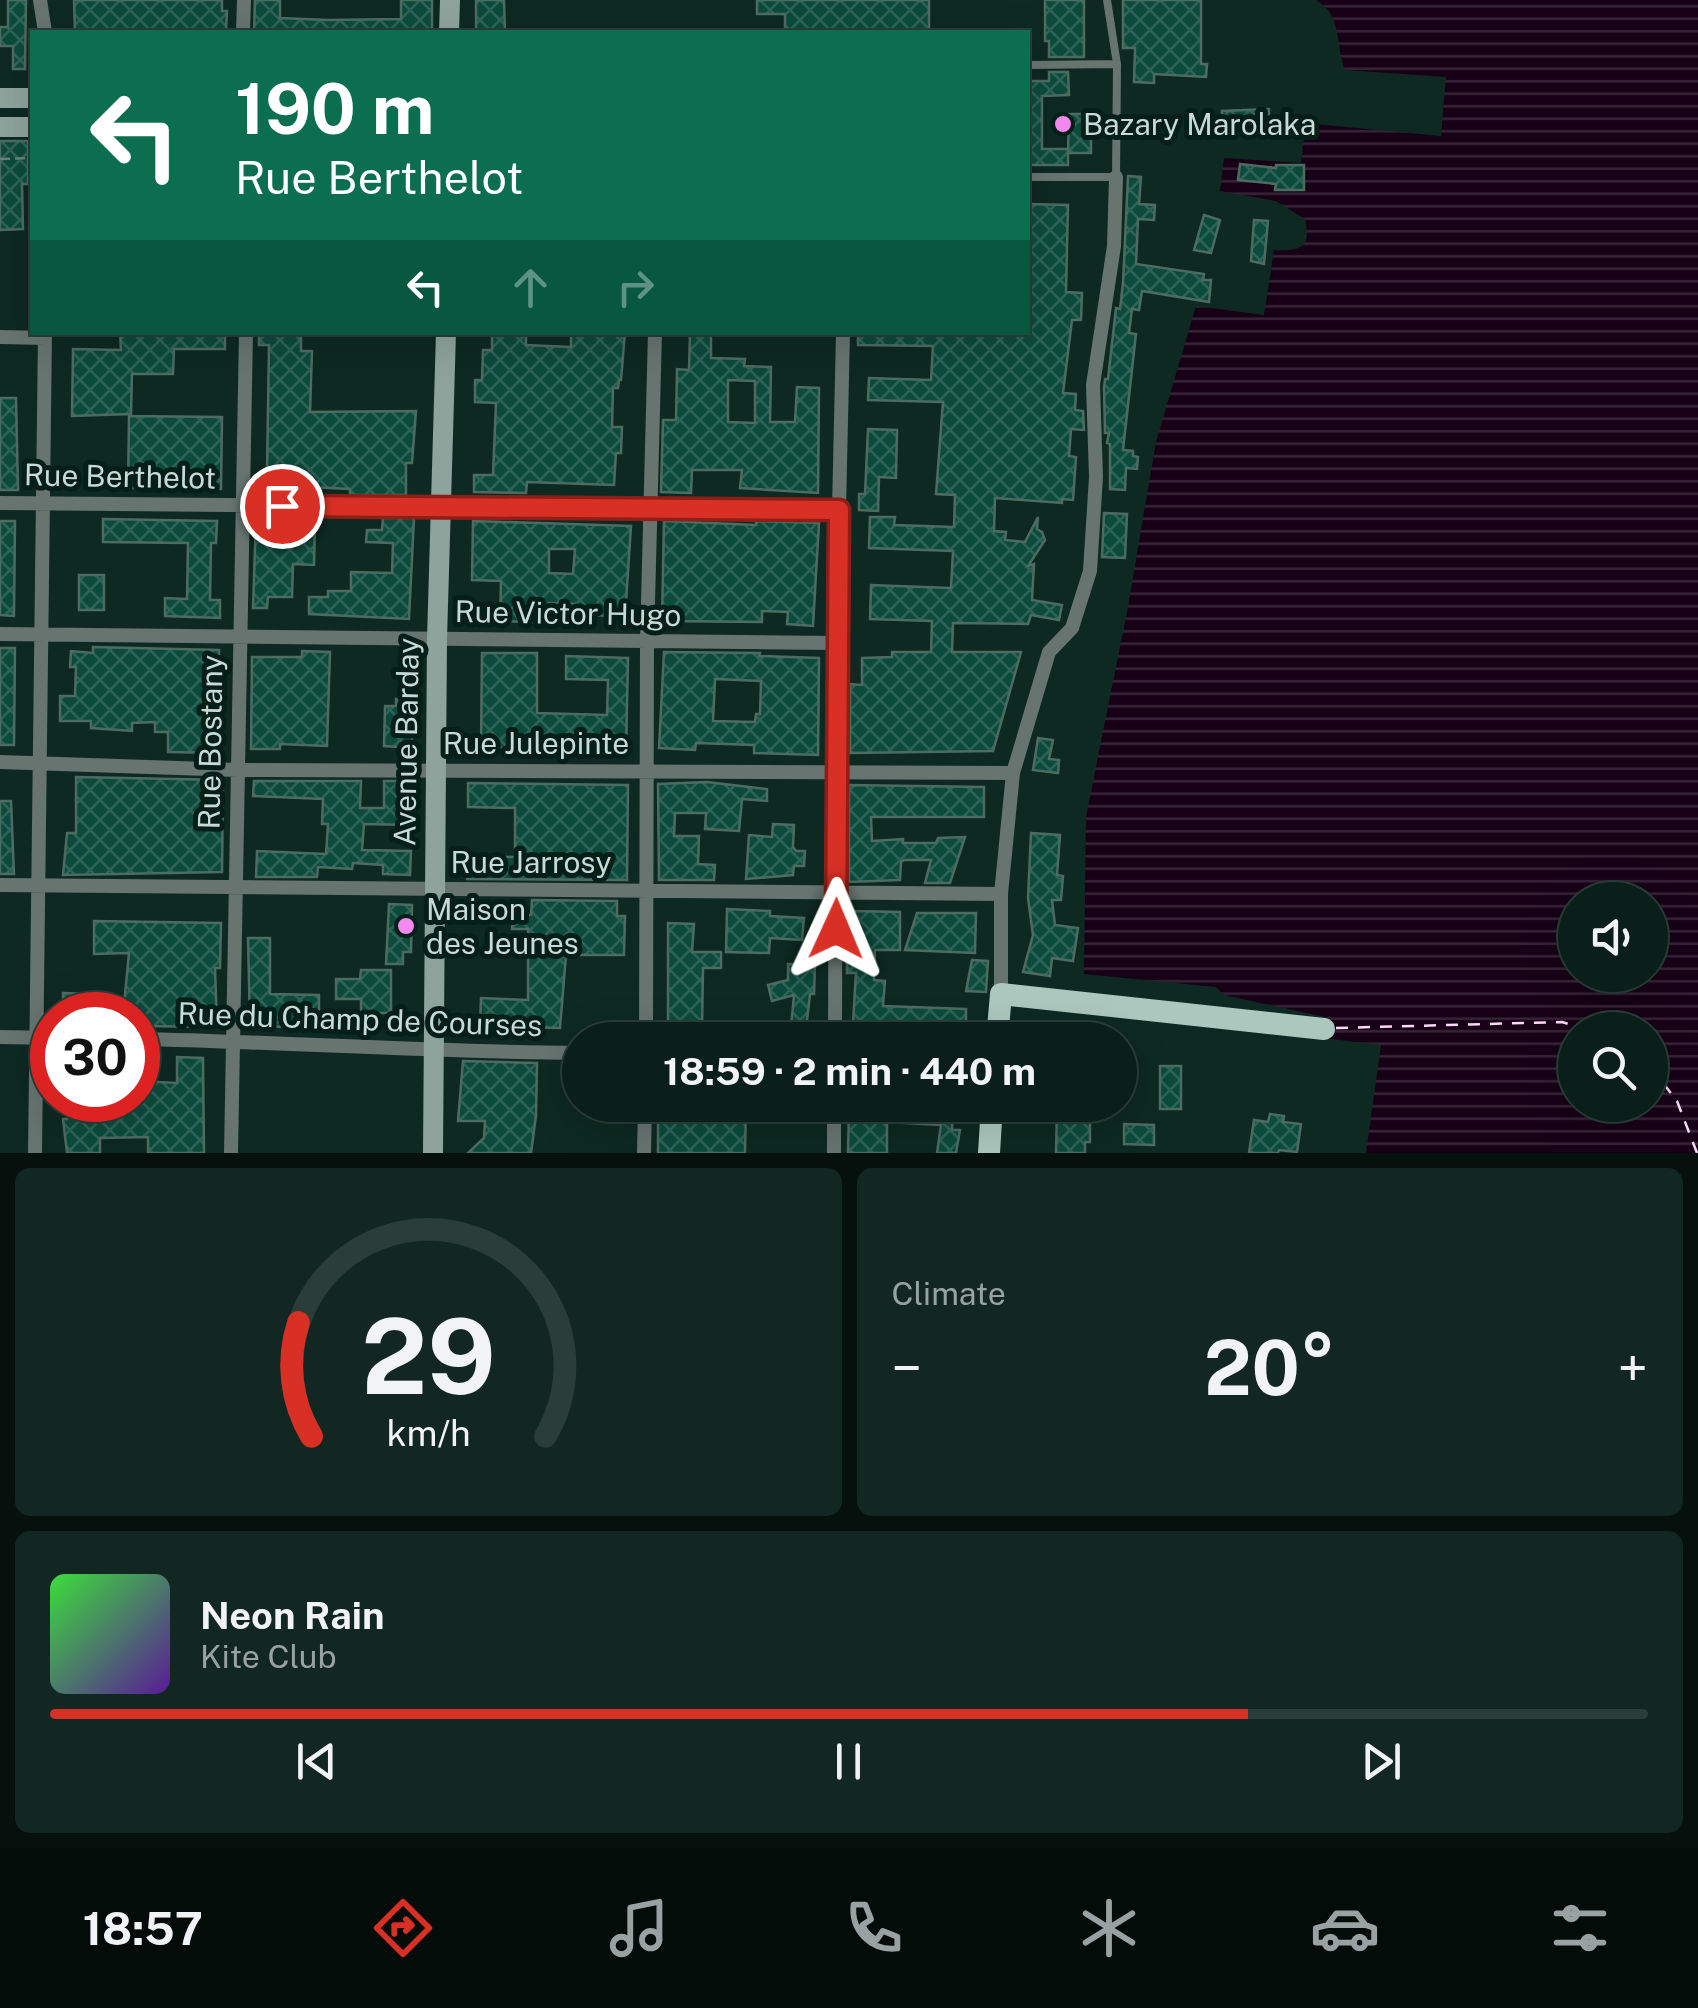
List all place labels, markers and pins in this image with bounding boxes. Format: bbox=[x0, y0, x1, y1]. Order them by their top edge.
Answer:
place label: Bazary Marolaka bbox=[1083, 106, 1316, 142]
marker: Bazary Marolaka bbox=[1052, 113, 1074, 135]
pin bbox=[240, 464, 325, 549]
place label: Maison des Jeunes bbox=[426, 891, 579, 961]
marker: Maison des Jeunes bbox=[395, 915, 417, 937]

